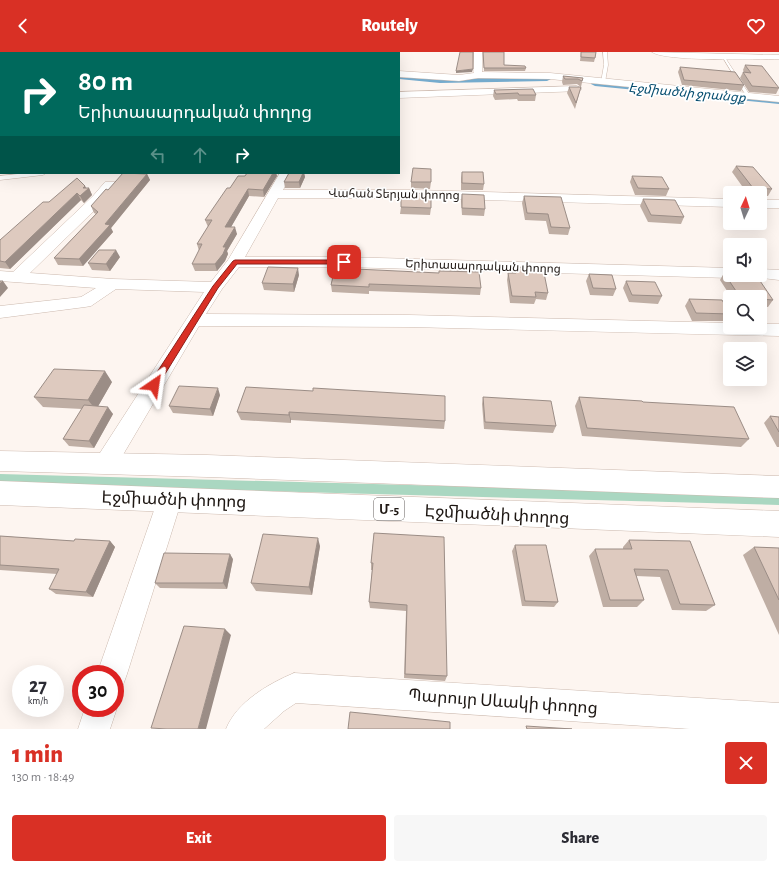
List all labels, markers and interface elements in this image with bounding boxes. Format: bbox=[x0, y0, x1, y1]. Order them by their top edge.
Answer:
icon: back bbox=[12, 15, 34, 37]
icon: heart bbox=[745, 15, 767, 37]
text: Routely bbox=[361, 17, 418, 35]
icon: right bbox=[12, 68, 64, 120]
text: 80 m bbox=[78, 68, 133, 96]
water label: Էջմիածնի ջրանցք bbox=[628, 81, 747, 106]
text: Երիտասարդական փողոց bbox=[78, 104, 312, 122]
icon: left bbox=[147, 144, 169, 166]
icon: ahead bbox=[189, 144, 211, 166]
icon: right bbox=[231, 144, 253, 166]
north arrow bbox=[723, 186, 767, 230]
map controls bbox=[723, 186, 767, 386]
street label: Վահան Տերյան փողոց bbox=[328, 187, 460, 202]
button: sound bbox=[723, 238, 767, 282]
pin bbox=[327, 245, 361, 279]
icon: arrive bbox=[333, 251, 355, 273]
street label: Երիտասարդական փողոց bbox=[405, 257, 561, 276]
button: search bbox=[723, 290, 767, 334]
button: layers bbox=[723, 342, 767, 386]
position arrow bbox=[133, 364, 175, 406]
street label: Էջմիածնի փողոց bbox=[101, 488, 247, 512]
road number: Մ-5 bbox=[374, 498, 404, 520]
street label: Էջմիածնի փողոց bbox=[424, 502, 570, 528]
speed limit sign: 30 bbox=[72, 665, 124, 717]
text: 27 bbox=[29, 676, 47, 696]
street label: Պարույր Սևակի փողոց bbox=[408, 686, 598, 718]
text: km/h bbox=[28, 696, 48, 706]
button: close bbox=[725, 742, 767, 784]
text: 1 min bbox=[12, 743, 63, 767]
text: 130 m · 18:49 bbox=[12, 771, 74, 784]
button: Exit bbox=[12, 815, 386, 861]
button: Share bbox=[394, 815, 767, 861]

